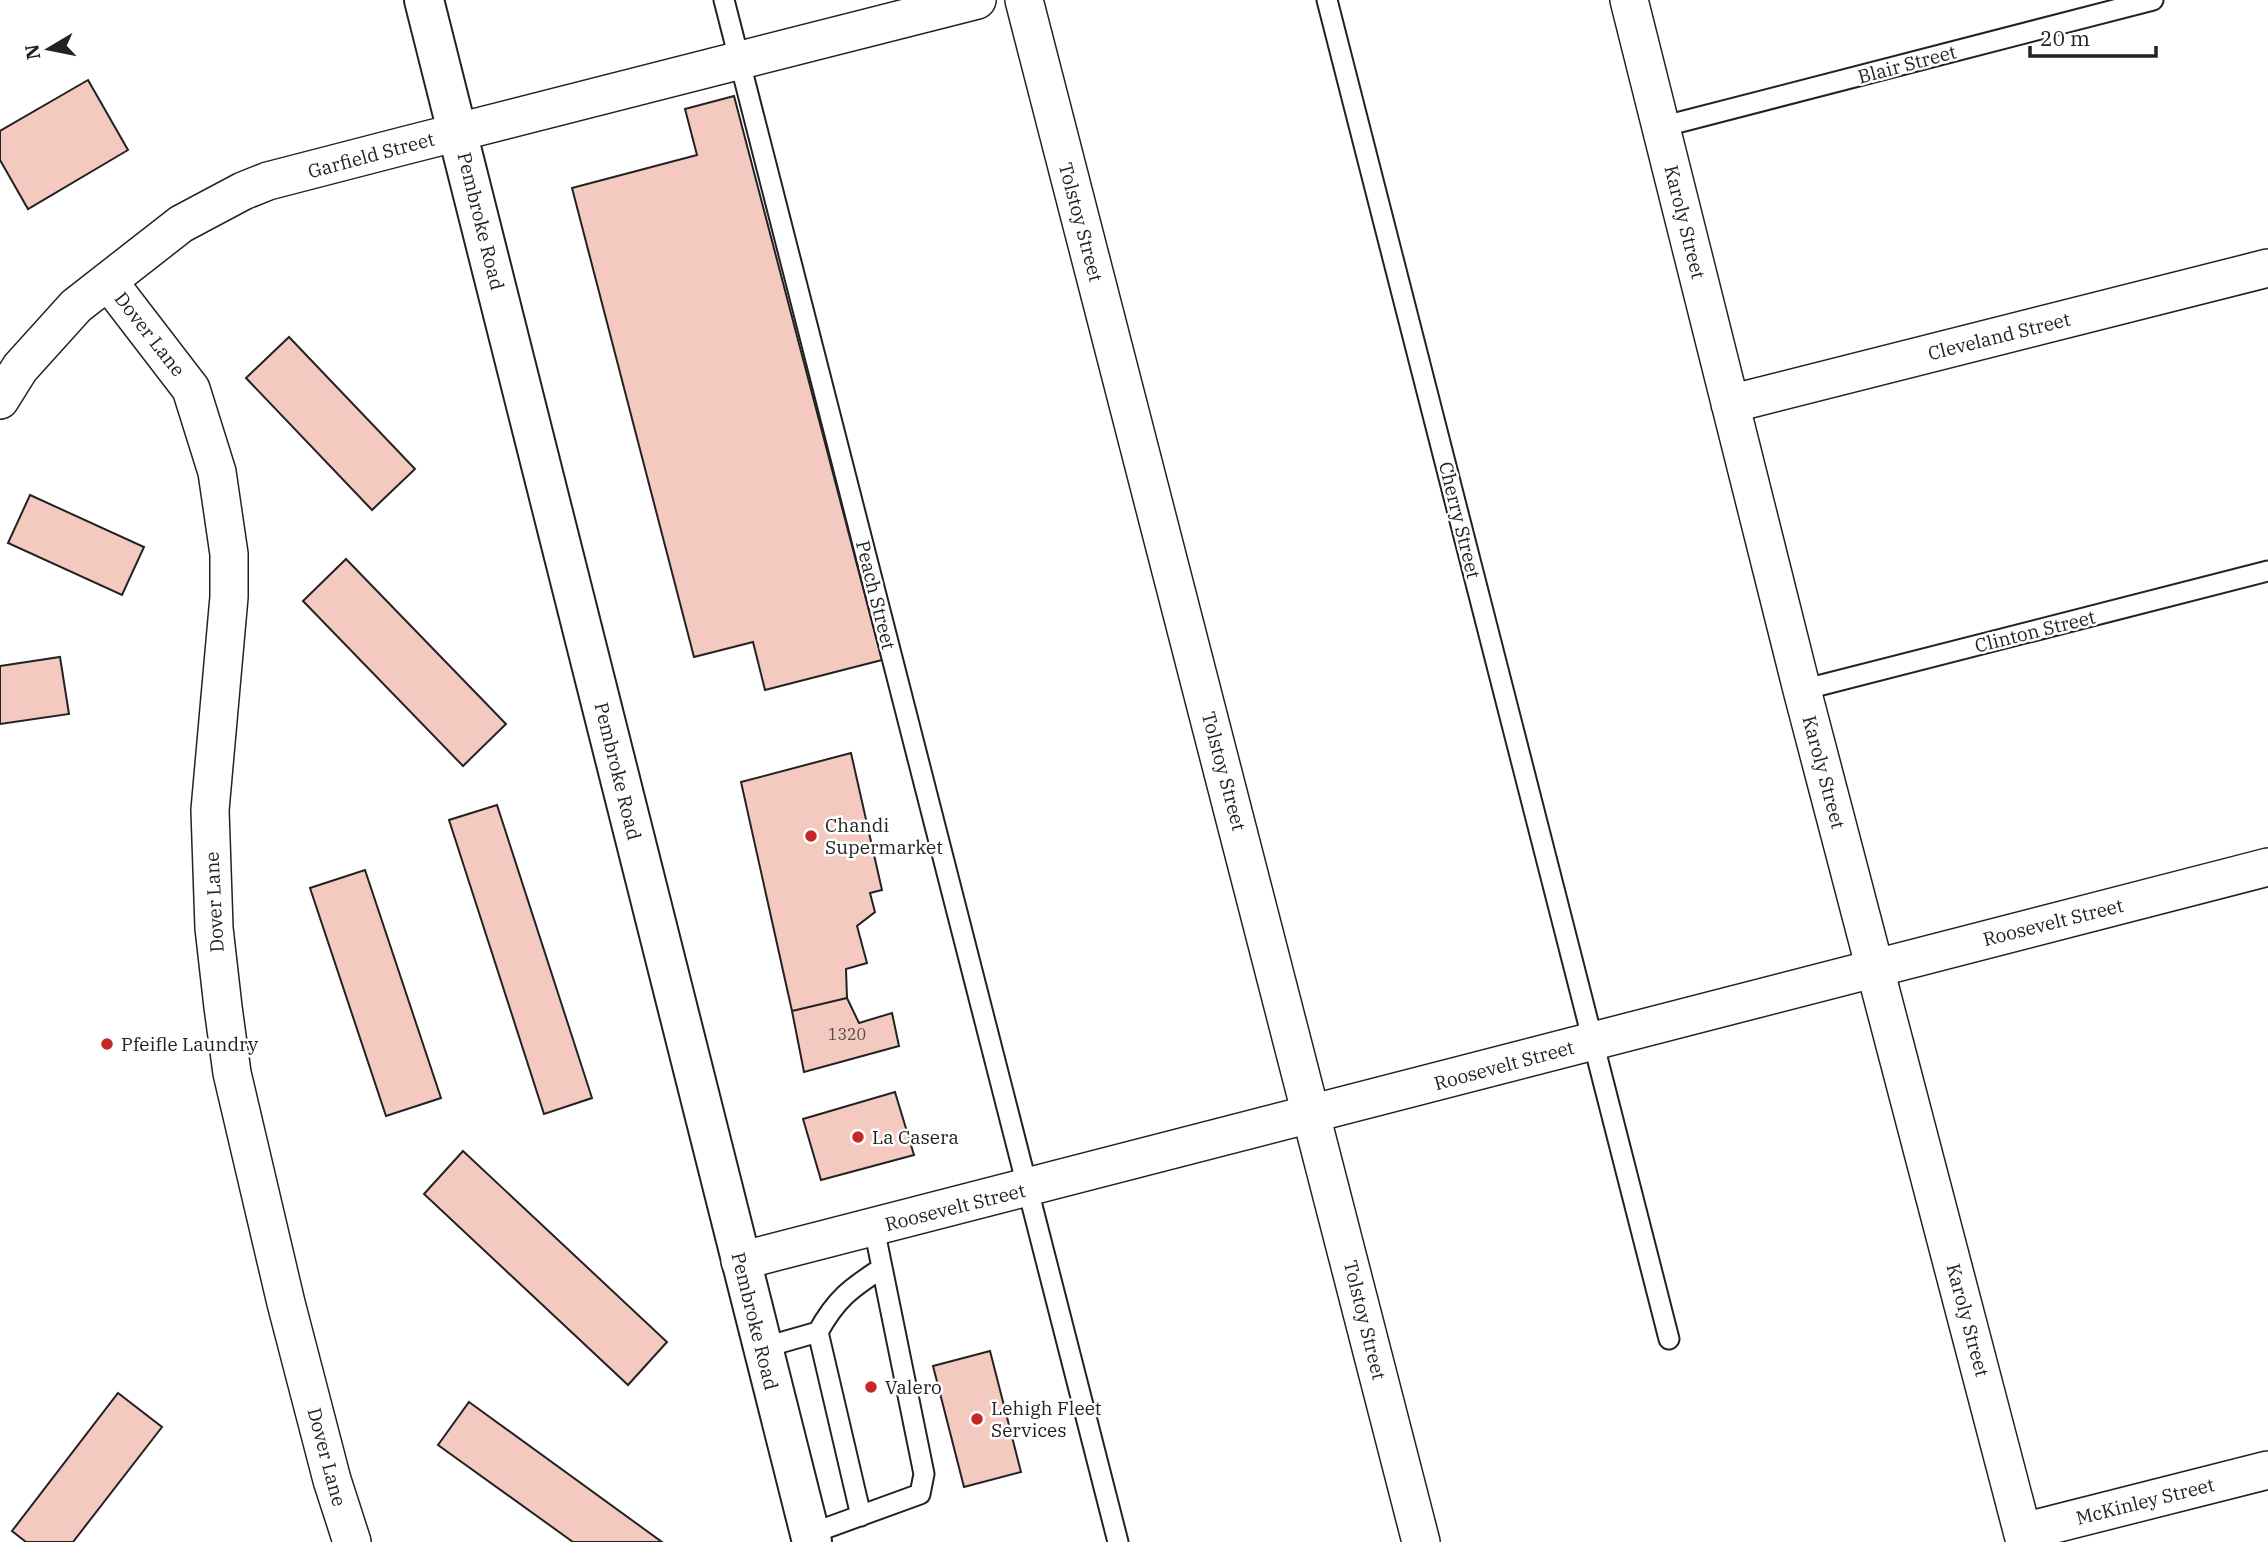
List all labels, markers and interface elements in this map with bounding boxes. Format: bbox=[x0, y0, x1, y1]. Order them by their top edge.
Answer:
north arrow bbox=[14, 14, 84, 84]
scale bar bbox=[2030, 14, 2156, 58]
text: 20 m bbox=[2040, 24, 2090, 52]
street label: Blair Street bbox=[1855, 39, 1959, 89]
text: N bbox=[19, 42, 45, 61]
street label: Garfield Street bbox=[305, 126, 437, 183]
street label: Pembroke Road bbox=[452, 150, 510, 292]
street label: Tolstoy Street bbox=[1054, 160, 1108, 284]
street label: Karoly Street bbox=[1659, 163, 1711, 282]
street label: Dover Lane bbox=[109, 287, 191, 381]
street label: Cleveland Street bbox=[1925, 307, 2073, 365]
street label: Cherry Street bbox=[1434, 459, 1486, 581]
street label: Peach Street bbox=[851, 538, 901, 652]
street label: Clinton Street bbox=[1972, 604, 2098, 658]
street label: Pembroke Road bbox=[589, 700, 647, 842]
street label: Tolstoy Street bbox=[1197, 709, 1251, 833]
street label: Karoly Street bbox=[1797, 713, 1851, 832]
place label: Chandi Supermarket bbox=[825, 813, 943, 859]
marker: Chandi Supermarket bbox=[803, 828, 819, 844]
street label: Dover Lane bbox=[199, 851, 229, 953]
street label: Roosevelt Street bbox=[1980, 893, 2126, 951]
house number: 1320 bbox=[828, 1024, 866, 1044]
place label: Pfeifle Laundry bbox=[121, 1032, 259, 1056]
street label: Roosevelt Street bbox=[1431, 1035, 1577, 1095]
marker: Pfeifle Laundry bbox=[99, 1036, 115, 1052]
place label: La Casera bbox=[872, 1125, 959, 1149]
marker: La Casera bbox=[850, 1129, 866, 1145]
street label: Roosevelt Street bbox=[882, 1178, 1028, 1236]
street label: Pembroke Road bbox=[726, 1250, 784, 1392]
street label: Tolstoy Street bbox=[1339, 1258, 1392, 1383]
street label: Karoly Street bbox=[1941, 1261, 1995, 1380]
place label: Valero bbox=[885, 1375, 942, 1399]
marker: Valero bbox=[863, 1379, 879, 1395]
place label: Lehigh Fleet Services bbox=[991, 1396, 1102, 1442]
street label: Dover Lane bbox=[302, 1405, 352, 1509]
marker: Lehigh Fleet Services bbox=[969, 1411, 985, 1427]
street label: McKinley Street bbox=[2073, 1472, 2217, 1530]

